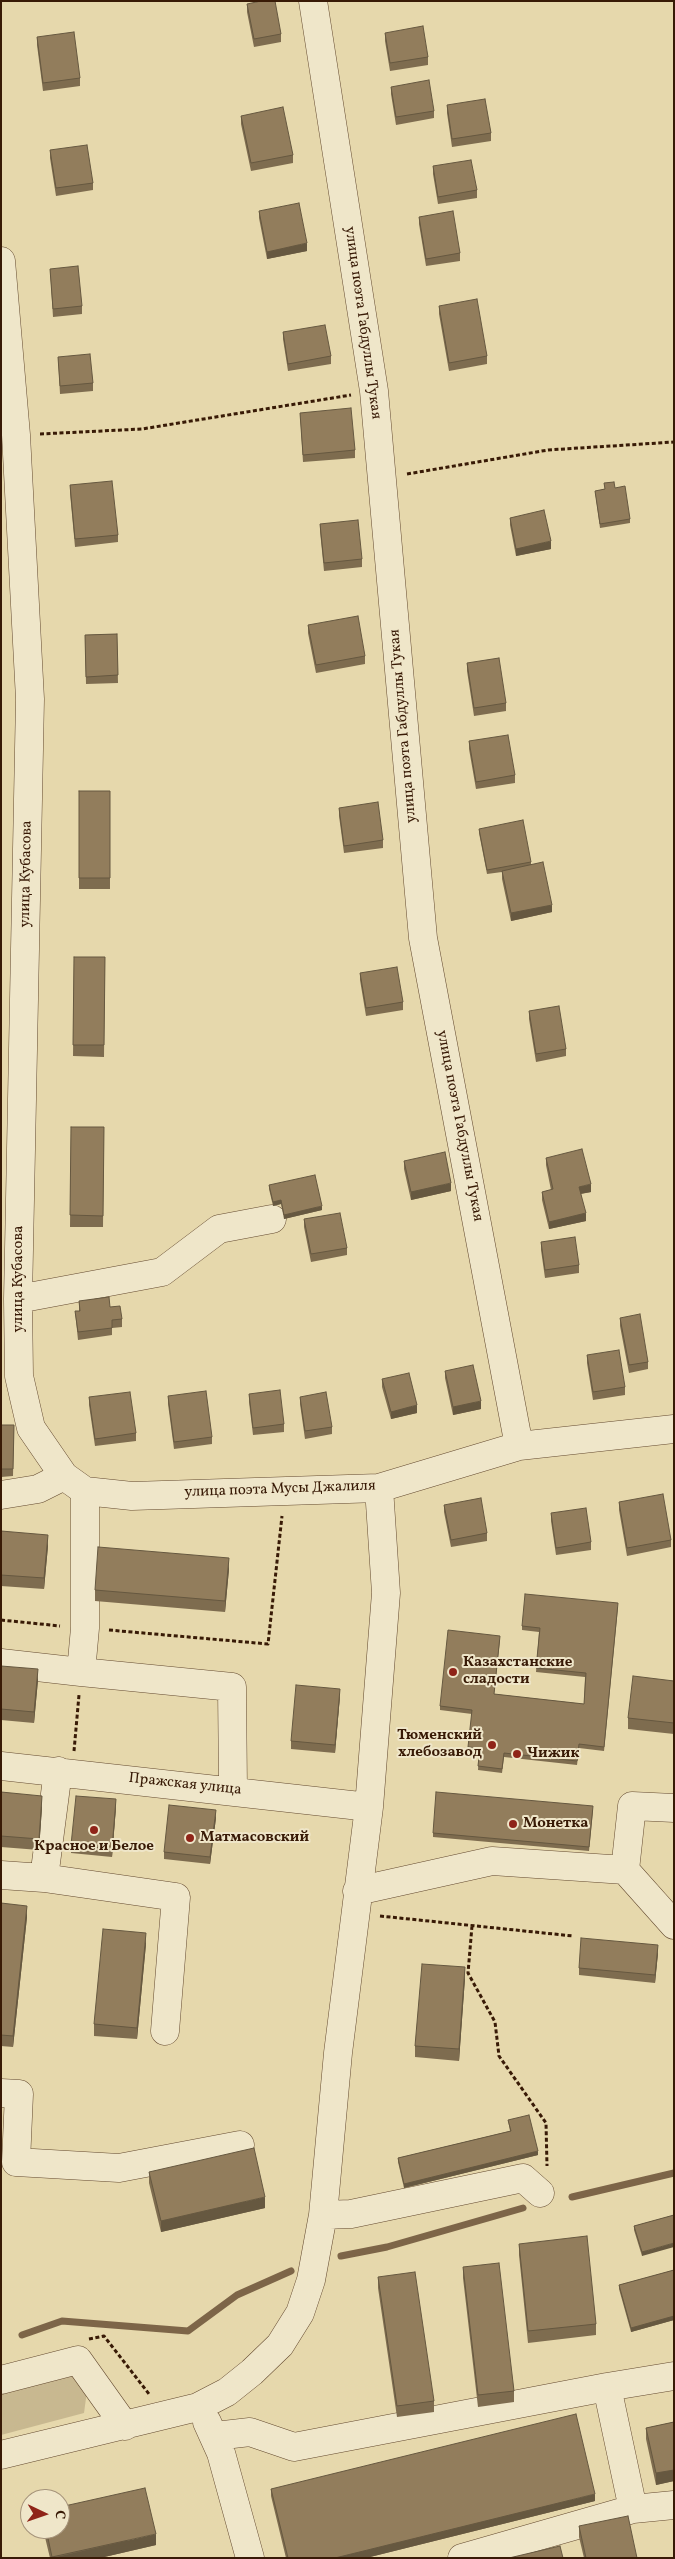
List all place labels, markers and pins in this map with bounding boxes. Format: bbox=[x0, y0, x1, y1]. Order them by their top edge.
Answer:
place label: Казахстанские сладости bbox=[463, 1654, 572, 1689]
marker: Казахстанские сладости bbox=[447, 1666, 459, 1678]
place label: Тюменский хлебозавод bbox=[397, 1727, 482, 1762]
marker: Тюменский хлебозавод bbox=[486, 1739, 498, 1751]
place label: Чижик bbox=[527, 1745, 579, 1763]
marker: Чижик bbox=[511, 1748, 523, 1760]
place label: Монетка bbox=[523, 1815, 588, 1833]
marker: Монетка bbox=[507, 1818, 519, 1830]
marker: Красное и Белое bbox=[88, 1824, 100, 1836]
place label: Матмасовский bbox=[200, 1829, 309, 1847]
marker: Матмасовский bbox=[184, 1832, 196, 1844]
place label: Красное и Белое bbox=[34, 1838, 154, 1856]

